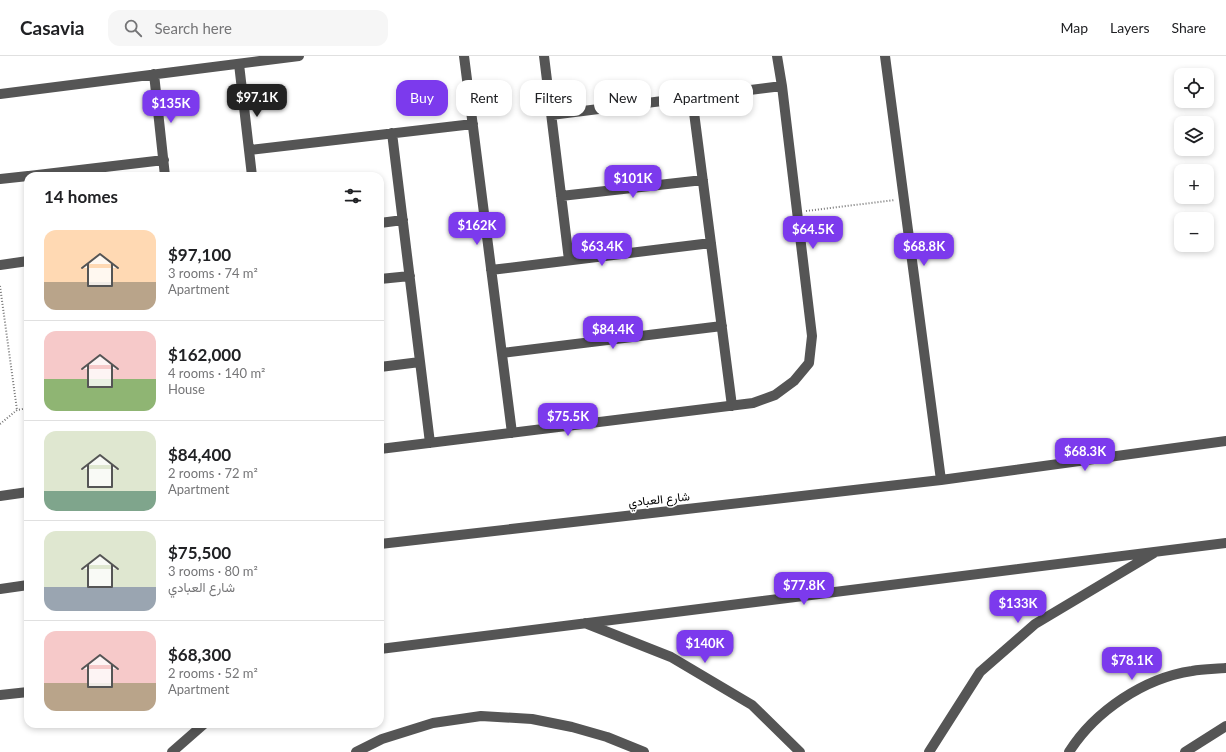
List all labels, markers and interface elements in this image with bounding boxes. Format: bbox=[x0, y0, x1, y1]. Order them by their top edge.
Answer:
search box bbox=[108, 10, 388, 46]
text: Casavia bbox=[20, 16, 84, 39]
icon: search bbox=[122, 17, 144, 39]
text: Search here bbox=[154, 19, 232, 37]
text: Map bbox=[1060, 19, 1088, 36]
text: Layers bbox=[1110, 19, 1150, 36]
text: Share bbox=[1172, 19, 1206, 36]
map controls bbox=[1174, 68, 1214, 252]
button: locate bbox=[1174, 68, 1214, 108]
chip: Buy bbox=[396, 80, 448, 116]
chip: Rent bbox=[456, 80, 512, 116]
chip: Filters bbox=[520, 80, 586, 116]
chip: New bbox=[594, 80, 651, 116]
chip: Apartment bbox=[659, 80, 753, 116]
pin: $97.1K bbox=[224, 84, 290, 118]
text: $97.1K bbox=[236, 89, 278, 105]
pin: $135K bbox=[143, 90, 199, 124]
text: $135K bbox=[151, 95, 191, 111]
button: layers bbox=[1174, 116, 1214, 156]
button: + bbox=[1174, 164, 1214, 204]
pin: $101K bbox=[605, 165, 661, 199]
text: $101K bbox=[613, 170, 653, 186]
icon: filters bbox=[342, 185, 364, 207]
text: 14 homes bbox=[44, 186, 118, 207]
pin: $162K bbox=[449, 212, 505, 246]
button: − bbox=[1174, 212, 1214, 252]
pin: $64.5K bbox=[780, 216, 846, 250]
text: $162K bbox=[457, 217, 497, 233]
text: $64.5K bbox=[792, 221, 834, 237]
pin: $63.4K bbox=[569, 233, 635, 267]
pin: $68.8K bbox=[891, 233, 957, 267]
text: $63.4K bbox=[581, 238, 623, 254]
text: $68.8K bbox=[903, 238, 945, 254]
text: $97,100 bbox=[168, 244, 231, 265]
icon: home bbox=[76, 246, 124, 294]
text: 3 rooms · 74 m² bbox=[168, 265, 258, 281]
text: Apartment bbox=[168, 281, 229, 297]
pin: $84.4K bbox=[580, 316, 646, 350]
text: $84.4K bbox=[592, 321, 634, 337]
text: $162,000 bbox=[168, 344, 241, 365]
icon: home bbox=[76, 347, 124, 395]
text: 4 rooms · 140 m² bbox=[168, 365, 265, 381]
text: House bbox=[168, 381, 205, 397]
pin: $75.5K bbox=[535, 403, 601, 437]
text: $75.5K bbox=[547, 408, 589, 424]
pin: $68.3K bbox=[1052, 438, 1118, 472]
text: $68.3K bbox=[1064, 443, 1106, 459]
text: $84,400 bbox=[168, 444, 231, 465]
icon: home bbox=[76, 447, 124, 495]
text: 2 rooms · 72 m² bbox=[168, 465, 258, 481]
text: Apartment bbox=[168, 481, 229, 497]
street label: شارع العبادي bbox=[627, 488, 691, 513]
text: $75,500 bbox=[168, 542, 231, 563]
icon: home bbox=[76, 547, 124, 595]
text: 3 rooms · 80 m² bbox=[168, 563, 258, 579]
pin: $77.8K bbox=[771, 572, 837, 606]
text: $77.8K bbox=[783, 577, 825, 593]
text: شارع العبادي bbox=[168, 579, 235, 595]
pin: $133K bbox=[990, 590, 1046, 624]
text: $133K bbox=[998, 595, 1038, 611]
pin: $140K bbox=[677, 630, 733, 664]
text: $140K bbox=[685, 635, 725, 651]
text: $68,300 bbox=[168, 644, 231, 665]
icon: home bbox=[76, 647, 124, 695]
pin: $78.1K bbox=[1099, 647, 1165, 681]
text: $78.1K bbox=[1111, 652, 1153, 668]
text: 2 rooms · 52 m² bbox=[168, 665, 258, 681]
text: Apartment bbox=[168, 681, 229, 697]

